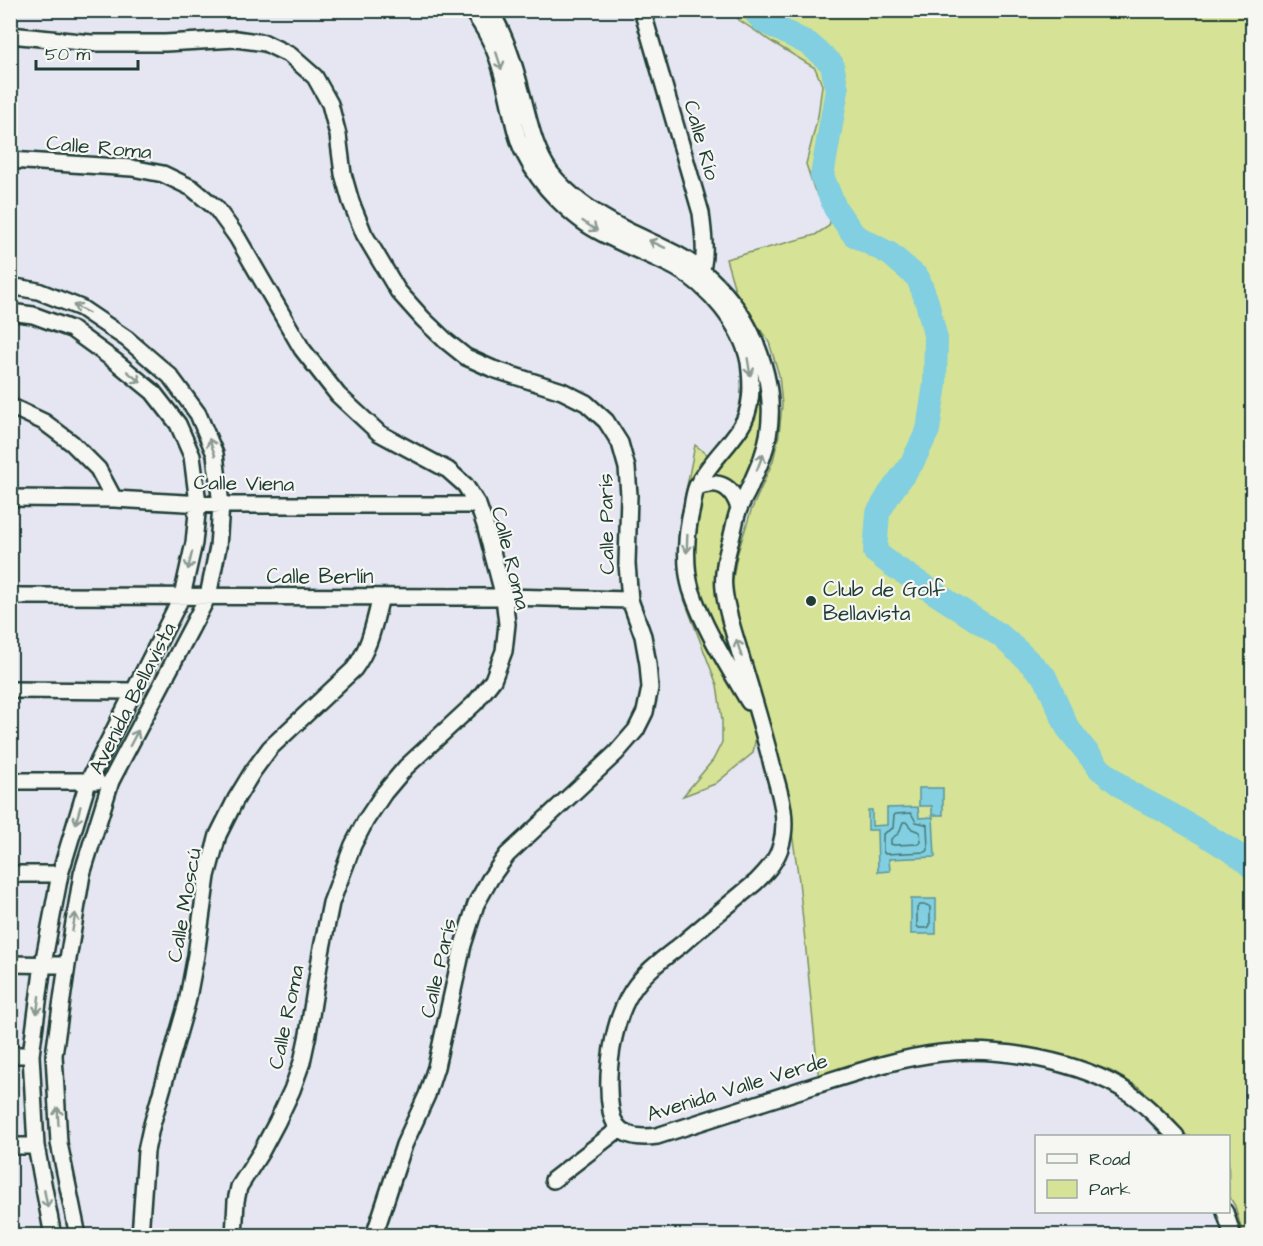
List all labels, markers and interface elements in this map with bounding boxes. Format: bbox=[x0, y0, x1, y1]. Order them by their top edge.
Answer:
scale bar bbox=[36, 33, 138, 71]
text: 50 m bbox=[45, 42, 90, 67]
one-way arrow bbox=[494, 51, 505, 70]
street label: Calle Río bbox=[676, 97, 727, 184]
street label: Calle Roma bbox=[45, 128, 153, 167]
one-way arrow bbox=[582, 220, 598, 232]
one-way arrow bbox=[648, 238, 666, 250]
one-way arrow bbox=[72, 303, 90, 314]
one-way arrow bbox=[744, 357, 755, 377]
one-way arrow bbox=[126, 370, 142, 383]
one-way arrow bbox=[205, 438, 216, 457]
one-way arrow bbox=[755, 453, 766, 472]
street label: Calle Viena bbox=[193, 468, 295, 499]
street label: Calle París bbox=[591, 473, 622, 575]
street label: Calle Roma bbox=[484, 503, 537, 613]
one-way arrow bbox=[681, 534, 693, 554]
one-way arrow bbox=[184, 551, 196, 570]
street label: Calle Berlín bbox=[267, 562, 373, 591]
place label: Club de Golf Bellavista bbox=[823, 575, 945, 628]
marker: Club de Golf Bellavista bbox=[804, 594, 818, 608]
street label: Avenida Bellavista bbox=[82, 617, 183, 779]
one-way arrow bbox=[733, 639, 744, 658]
one-way arrow bbox=[128, 730, 140, 747]
one-way arrow bbox=[72, 805, 83, 824]
street label: Calle Moscú bbox=[160, 845, 209, 965]
one-way arrow bbox=[69, 913, 80, 933]
street label: Calle París bbox=[413, 915, 464, 1021]
street label: Calle Roma bbox=[261, 962, 312, 1072]
one-way arrow bbox=[32, 995, 43, 1015]
street label: Avenida Valle Verde bbox=[643, 1046, 831, 1129]
one-way arrow bbox=[52, 1106, 63, 1126]
legend bbox=[1035, 1135, 1230, 1213]
text: Road bbox=[1089, 1147, 1130, 1172]
text: Park bbox=[1089, 1177, 1131, 1202]
one-way arrow bbox=[41, 1188, 52, 1208]

